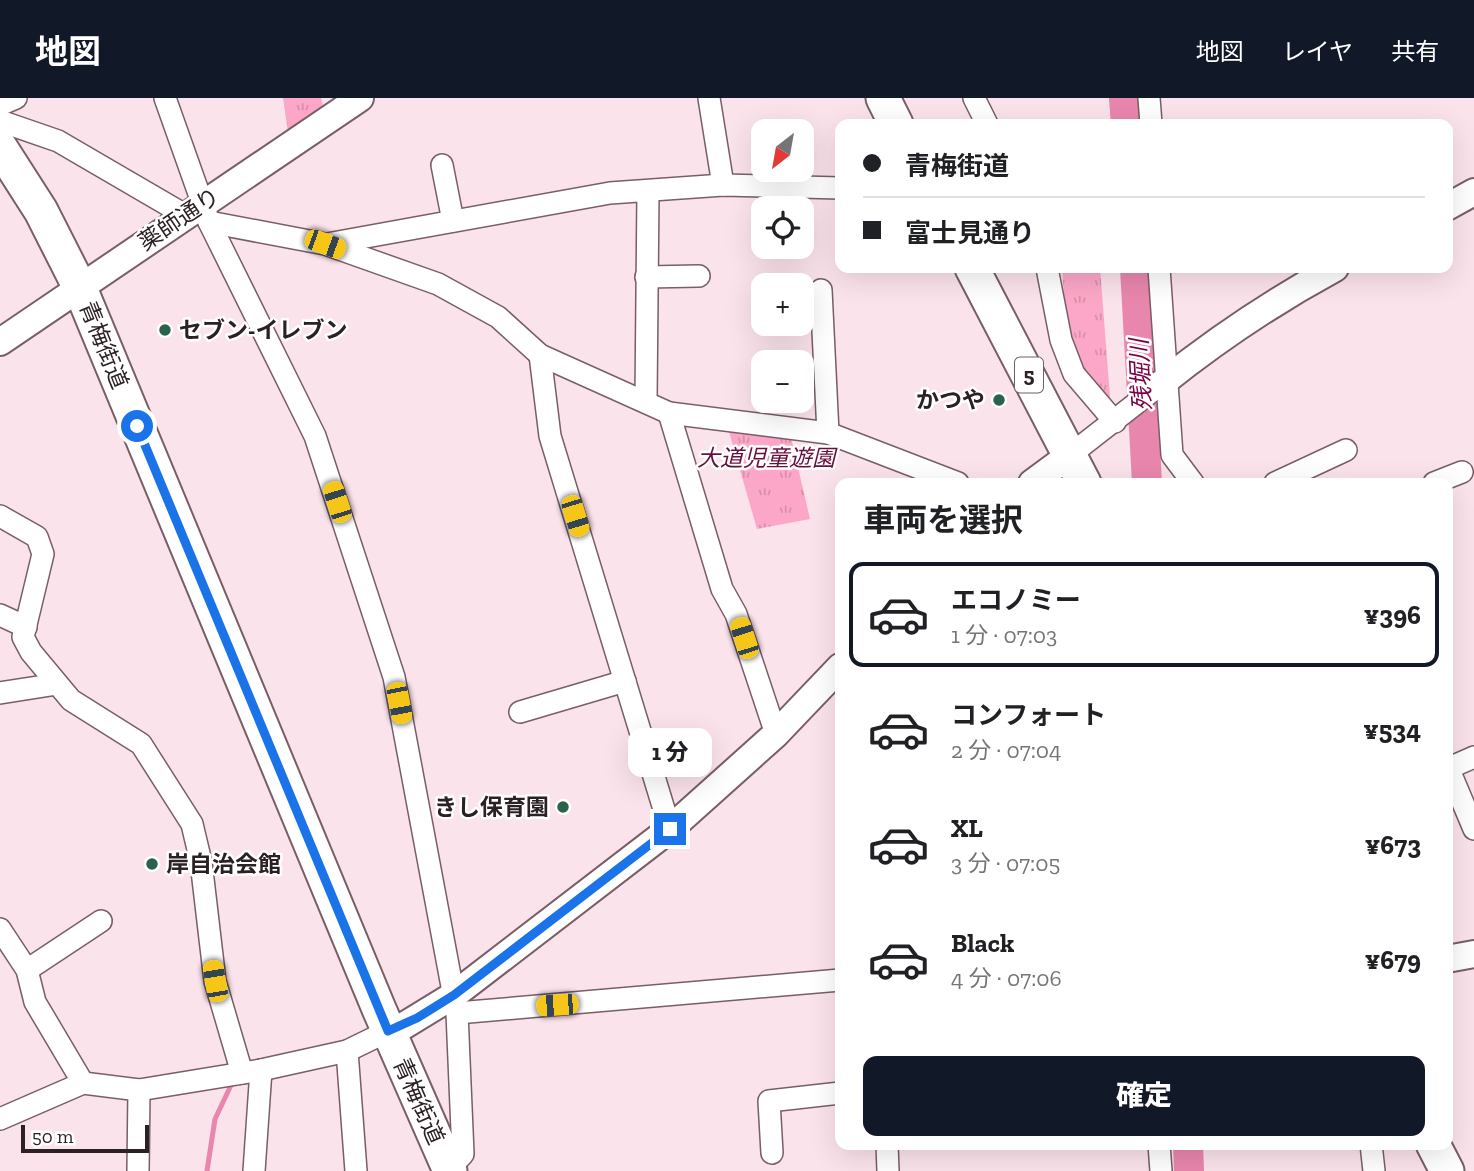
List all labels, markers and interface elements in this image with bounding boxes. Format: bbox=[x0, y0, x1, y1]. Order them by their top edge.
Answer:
text: 地図 bbox=[35, 32, 101, 71]
text: 地図 bbox=[1196, 37, 1244, 66]
text: レイヤ bbox=[1282, 37, 1353, 66]
text: 共有 bbox=[1391, 37, 1439, 66]
north arrow bbox=[751, 119, 814, 182]
map controls bbox=[751, 119, 814, 413]
text: 青梅街道 bbox=[905, 150, 1009, 182]
street label: 薬師通り bbox=[133, 182, 225, 256]
button: locate bbox=[751, 196, 814, 259]
text: 富士見通り bbox=[905, 217, 1035, 249]
car bbox=[302, 227, 349, 261]
button: + bbox=[751, 273, 814, 336]
street label: 青梅街道 bbox=[74, 297, 134, 393]
place label: セブン-イレブン bbox=[179, 316, 347, 344]
marker: セブン-イレブン bbox=[157, 322, 173, 338]
water label: 残堀川 bbox=[1124, 335, 1157, 412]
button: − bbox=[751, 350, 814, 413]
road number: 5 bbox=[1015, 358, 1043, 392]
place label: かつや bbox=[916, 386, 985, 414]
marker: かつや bbox=[991, 392, 1007, 408]
route start bbox=[121, 410, 153, 442]
park label: 大道児童遊園 bbox=[697, 444, 838, 472]
car bbox=[321, 479, 354, 525]
car bbox=[559, 493, 592, 539]
text: 車両を選択 bbox=[863, 501, 1023, 539]
icon: car bbox=[867, 583, 930, 646]
text: エコノミー bbox=[951, 584, 1081, 616]
text: ¥396 bbox=[1364, 599, 1421, 631]
car bbox=[728, 615, 761, 661]
text: 1 分 · 07:03 bbox=[951, 621, 1057, 649]
car bbox=[385, 680, 414, 726]
icon: car bbox=[867, 698, 930, 761]
text: コンフォート bbox=[951, 699, 1106, 731]
text: ¥534 bbox=[1363, 714, 1421, 746]
callout: 1 分 bbox=[628, 728, 712, 776]
text: 2 分 · 07:04 bbox=[951, 736, 1061, 764]
text: 1 分 bbox=[652, 738, 688, 766]
place label: きし保育園 bbox=[434, 793, 549, 821]
marker: きし保育園 bbox=[555, 799, 571, 815]
text: XL bbox=[951, 812, 983, 844]
route end bbox=[654, 813, 686, 845]
icon: car bbox=[867, 813, 930, 876]
text: ¥673 bbox=[1365, 829, 1421, 861]
text: 3 分 · 07:05 bbox=[951, 849, 1060, 877]
place label: 岸自治会館 bbox=[166, 850, 281, 878]
marker: 岸自治会館 bbox=[144, 856, 160, 872]
text: Black bbox=[951, 927, 1014, 959]
icon: car bbox=[867, 928, 930, 991]
text: ¥679 bbox=[1365, 944, 1421, 976]
car bbox=[202, 958, 229, 1004]
text: 4 分 · 07:06 bbox=[951, 964, 1062, 992]
car bbox=[536, 993, 579, 1017]
street label: 青梅街道 bbox=[388, 1053, 450, 1149]
button: 確定 bbox=[863, 1056, 1425, 1136]
scale bar bbox=[21, 1122, 149, 1154]
text: 50 m bbox=[32, 1125, 73, 1148]

